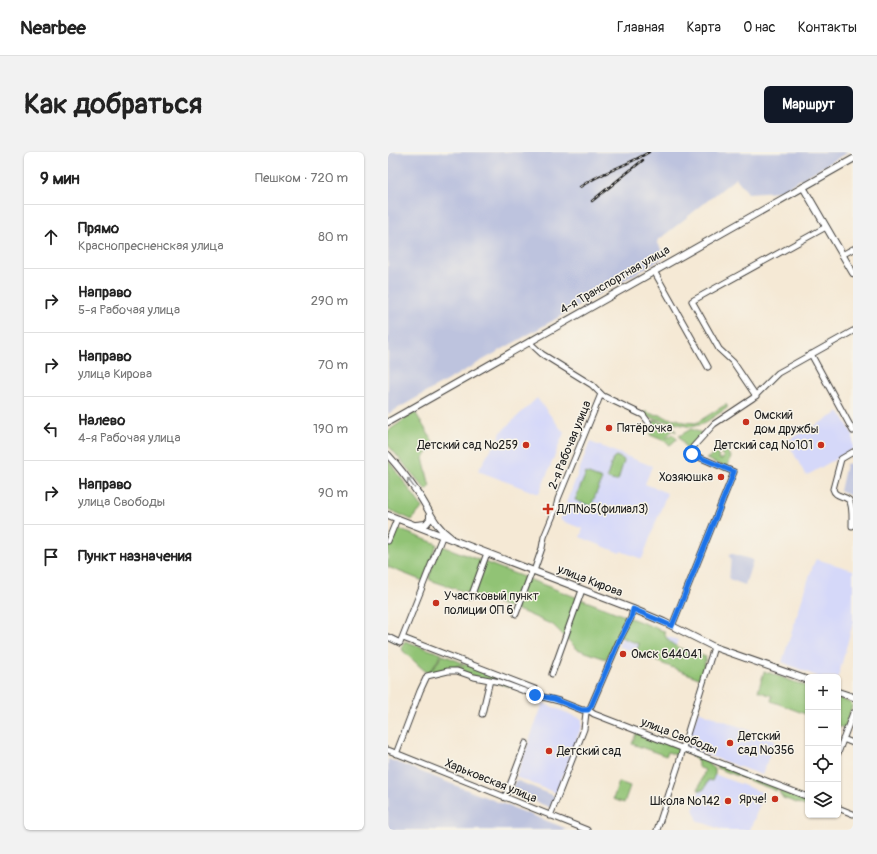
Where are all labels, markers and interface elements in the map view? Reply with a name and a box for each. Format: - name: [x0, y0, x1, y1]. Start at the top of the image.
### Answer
- text: Nearbee: [20, 16, 86, 40]
- text: Главная: [617, 19, 664, 36]
- text: Карта: [686, 19, 721, 36]
- text: О нас: [743, 19, 776, 36]
- text: Контакты: [798, 19, 857, 36]
- button: Маршрут: [764, 86, 853, 123]
- text: Как добраться: [24, 87, 202, 122]
- text: 9 мин: [40, 168, 80, 189]
- text: Пешком · 720 m: [255, 170, 348, 186]
- text: Прямо: [78, 219, 119, 238]
- icon: ahead: [40, 226, 62, 248]
- text: 80 m: [318, 229, 348, 245]
- text: Краснопресненская улица: [78, 238, 224, 254]
- street label: 4-я Транспортная улица: [557, 242, 673, 318]
- text: Направо: [78, 283, 132, 302]
- icon: right: [40, 290, 62, 312]
- text: 290 m: [311, 293, 348, 309]
- text: 5-я Рабочая улица: [78, 302, 180, 318]
- text: Направо: [78, 347, 132, 366]
- icon: right: [40, 354, 62, 376]
- text: 70 m: [318, 357, 348, 373]
- text: улица Кирова: [78, 366, 152, 382]
- street label: 2-я Рабочая улица: [545, 398, 595, 492]
- place label: Омский дом дружбы: [754, 408, 819, 437]
- text: Налево: [78, 411, 125, 430]
- marker: Омский дом дружбы: [741, 417, 751, 427]
- icon: left: [40, 418, 62, 440]
- text: 190 m: [313, 421, 348, 437]
- place label: Пятёрочка: [617, 421, 673, 436]
- marker: Пятёрочка: [604, 423, 614, 433]
- text: 4-я Рабочая улица: [78, 430, 180, 446]
- place label: Детский сад №259: [416, 438, 518, 453]
- place label: Детский сад №101: [713, 438, 813, 453]
- marker: Детский сад №259: [521, 440, 531, 450]
- marker: Детский сад №101: [816, 440, 826, 450]
- route start: [683, 445, 701, 463]
- place label: Хозяюшка: [659, 470, 713, 485]
- marker: Хозяюшка: [716, 472, 726, 482]
- text: Направо: [78, 475, 132, 494]
- one-way arrow: [407, 478, 415, 489]
- icon: right: [40, 482, 62, 504]
- text: 90 m: [318, 485, 348, 501]
- text: улица Свободы: [78, 494, 165, 510]
- place label: Д/П№5(филиал3): [556, 502, 649, 517]
- marker: Д/П№5(филиал3): [542, 503, 554, 515]
- icon: arrive: [40, 546, 62, 568]
- text: Пункт назначения: [78, 547, 192, 566]
- street label: улица Кирова: [554, 561, 625, 600]
- place label: Участковый пункт полиции ОП 6: [444, 589, 539, 618]
- marker: Участковый пункт полиции ОП 6: [431, 598, 441, 608]
- place label: Омск 644041: [631, 647, 702, 662]
- marker: Омск 644041: [618, 649, 628, 659]
- map controls: [805, 674, 841, 818]
- button: +: [805, 674, 841, 710]
- route end: [526, 686, 544, 704]
- button: −: [805, 710, 841, 746]
- street label: улица Свободы: [638, 714, 720, 758]
- place label: Детский сад №356: [737, 729, 794, 758]
- marker: Детский сад №356: [725, 738, 735, 748]
- place label: Детский сад: [556, 744, 622, 759]
- marker: Детский сад: [544, 746, 554, 756]
- button: locate: [805, 746, 841, 782]
- street label: Харьковская улица: [443, 756, 540, 806]
- button: layers: [805, 782, 841, 818]
- place label: Ярче!: [739, 792, 767, 807]
- place label: Школа №142: [650, 794, 720, 809]
- marker: Ярче!: [770, 794, 780, 804]
- marker: Школа №142: [723, 796, 733, 806]

